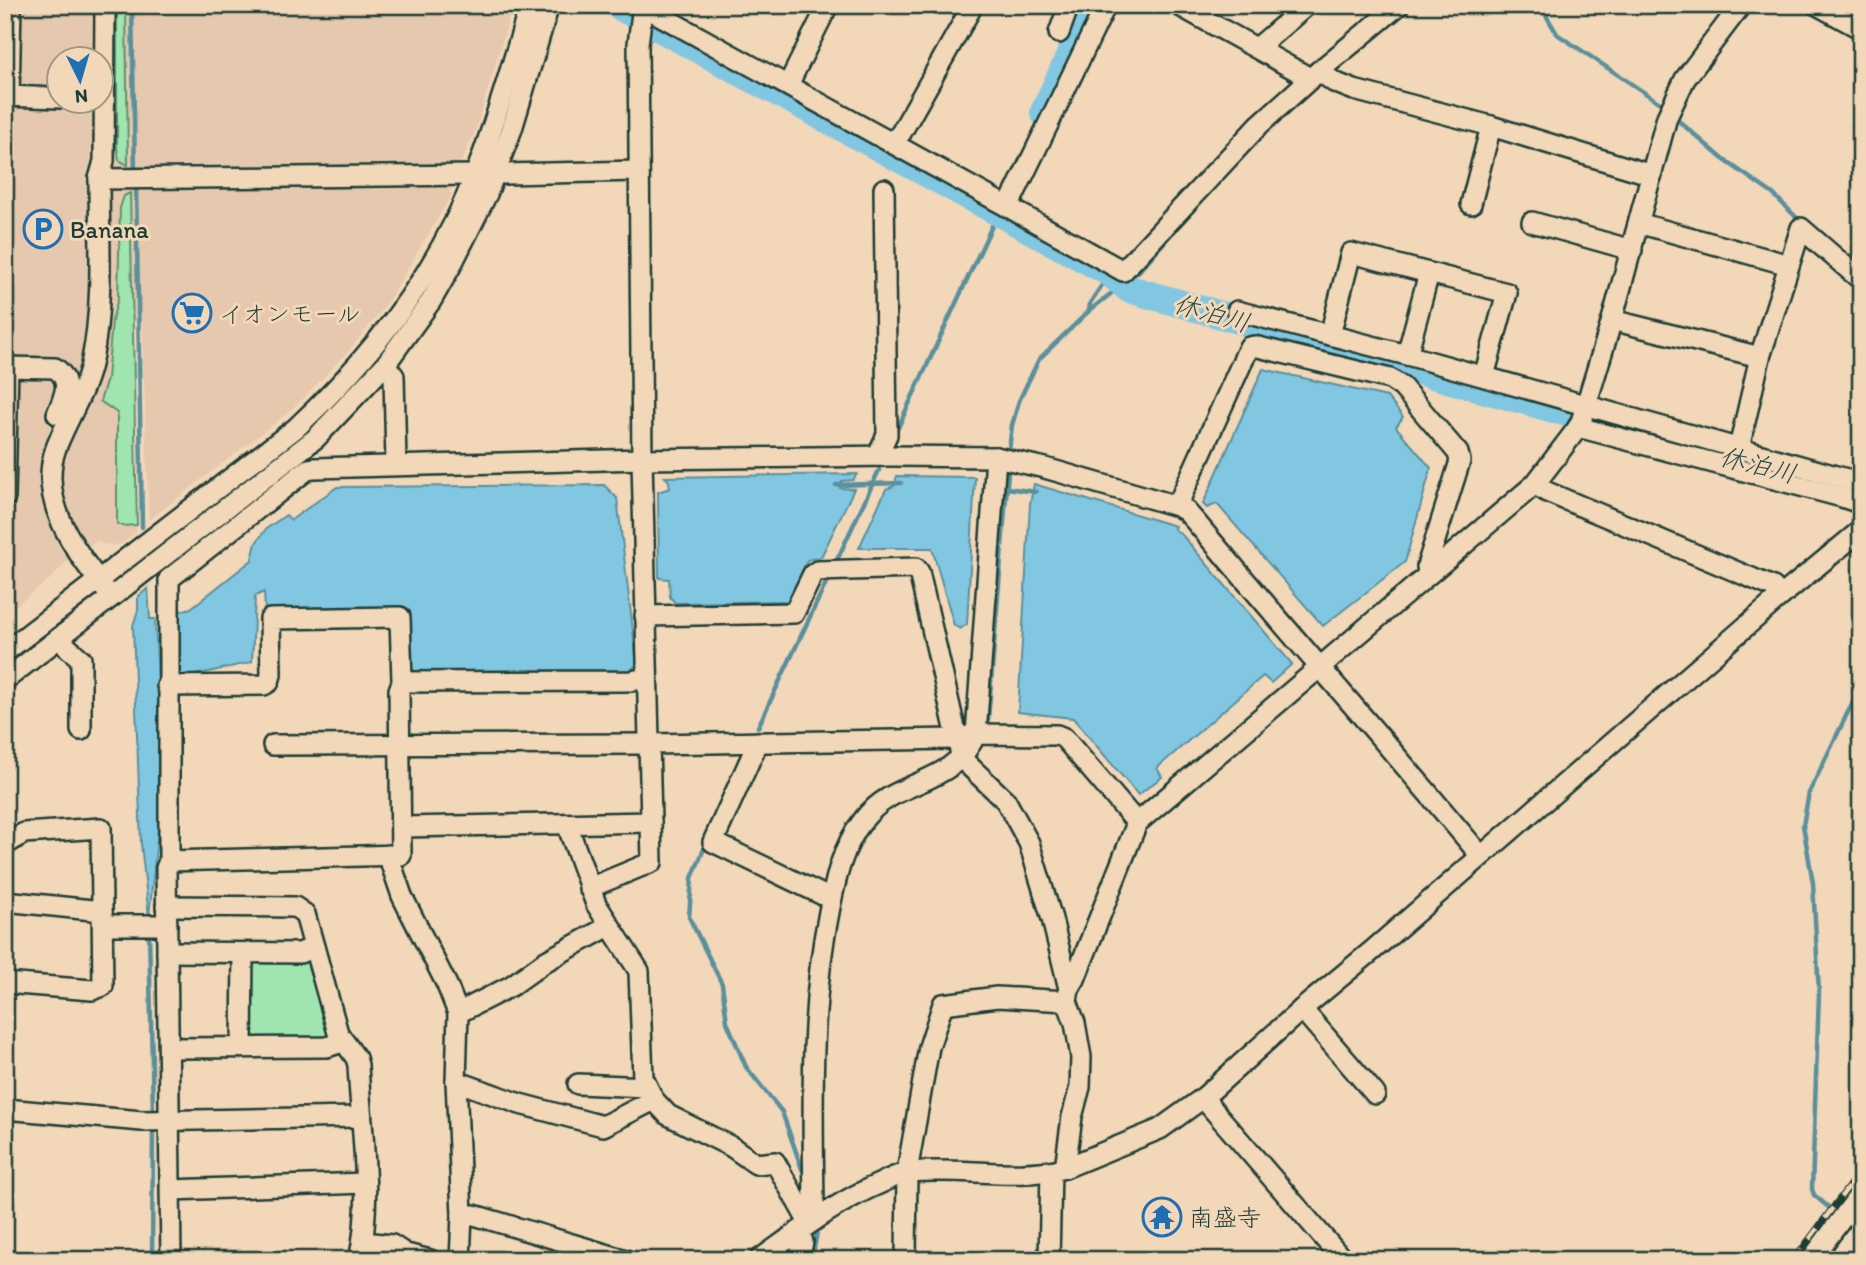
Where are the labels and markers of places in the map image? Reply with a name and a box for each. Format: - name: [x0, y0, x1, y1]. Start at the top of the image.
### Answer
- parking icon: Banana: [22, 208, 64, 250]
- place label: Banana: [70, 215, 149, 244]
- supermarket icon: イオンモール: [171, 292, 213, 334]
- place label: イオンモール: [219, 299, 361, 328]
- temple icon: 南盛寺: [1141, 1196, 1183, 1238]
- place label: 南盛寺: [1189, 1203, 1261, 1232]

